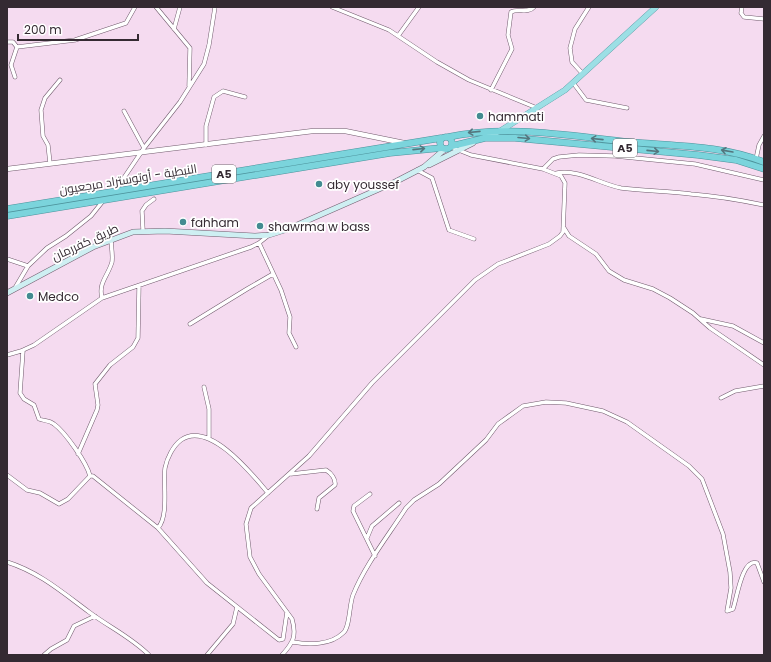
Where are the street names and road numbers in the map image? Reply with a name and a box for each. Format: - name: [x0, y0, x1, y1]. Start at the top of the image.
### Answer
- road number: A5: [613, 139, 637, 157]
- street label: النبطية - أوتوستراد مرجعيون: [58, 160, 198, 198]
- road number: A5: [212, 165, 236, 183]
- street label: طريق كفررمان: [49, 219, 121, 265]

